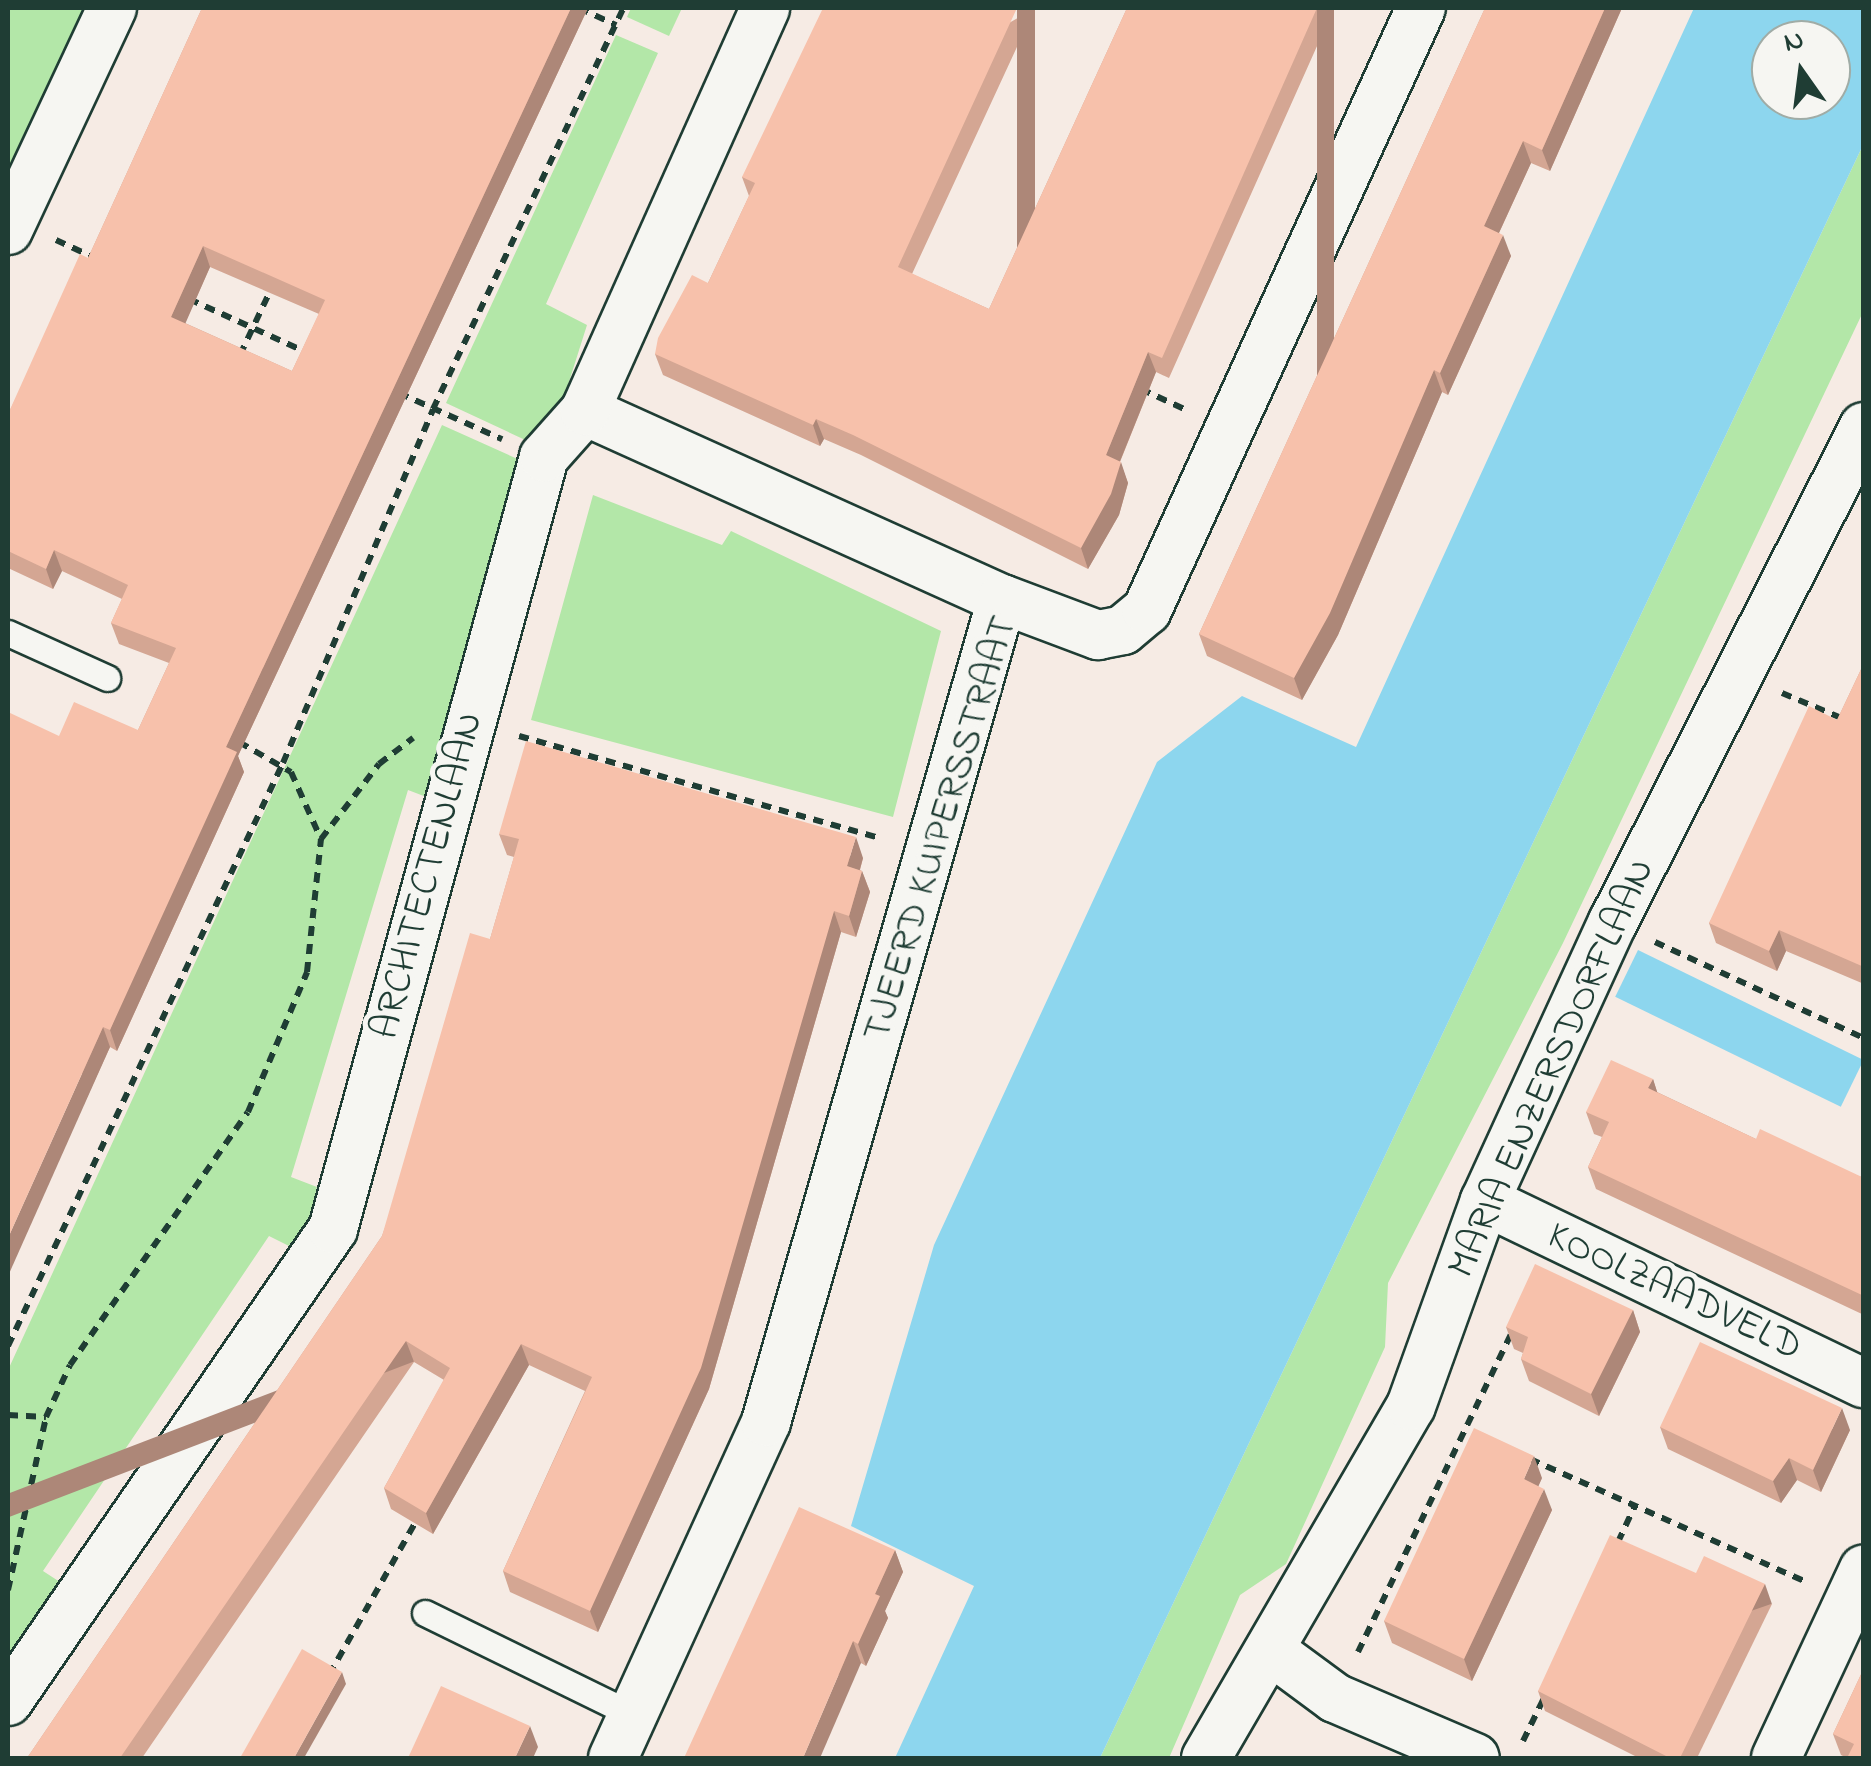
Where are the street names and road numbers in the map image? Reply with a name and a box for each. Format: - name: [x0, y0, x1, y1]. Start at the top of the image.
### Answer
- street label: TJEERD KUIPERSSTRAAT: [854, 611, 1030, 1047]
- street label: ARCHITECTENLAAN: [362, 707, 496, 1045]
- street label: MARIA ENZERSDORFLAAN: [1439, 852, 1667, 1286]
- street label: KOOLZAADVELD: [1539, 1213, 1809, 1373]

